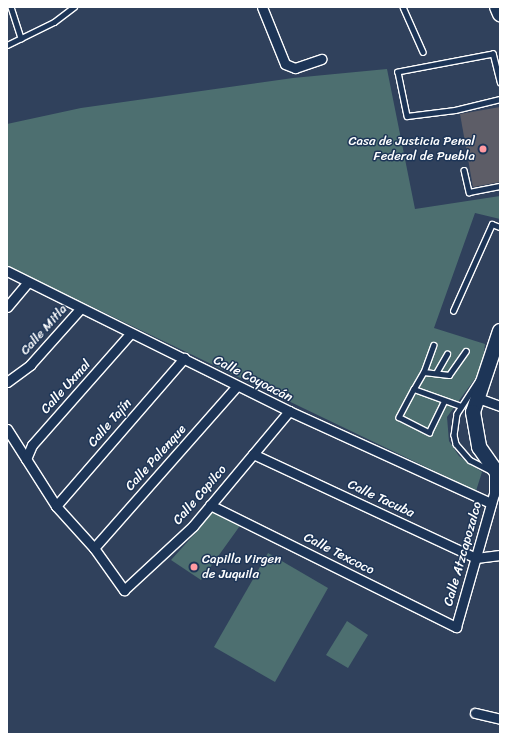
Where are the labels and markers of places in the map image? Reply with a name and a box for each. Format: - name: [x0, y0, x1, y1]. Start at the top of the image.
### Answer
- place label: Casa de Justicia Penal Federal de Puebla: [347, 134, 475, 165]
- marker: Casa de Justicia Penal Federal de Puebla: [478, 144, 488, 154]
- place label: Capilla Virgen de Juquila: [202, 552, 281, 583]
- marker: Capilla Virgen de Juquila: [189, 562, 199, 572]

